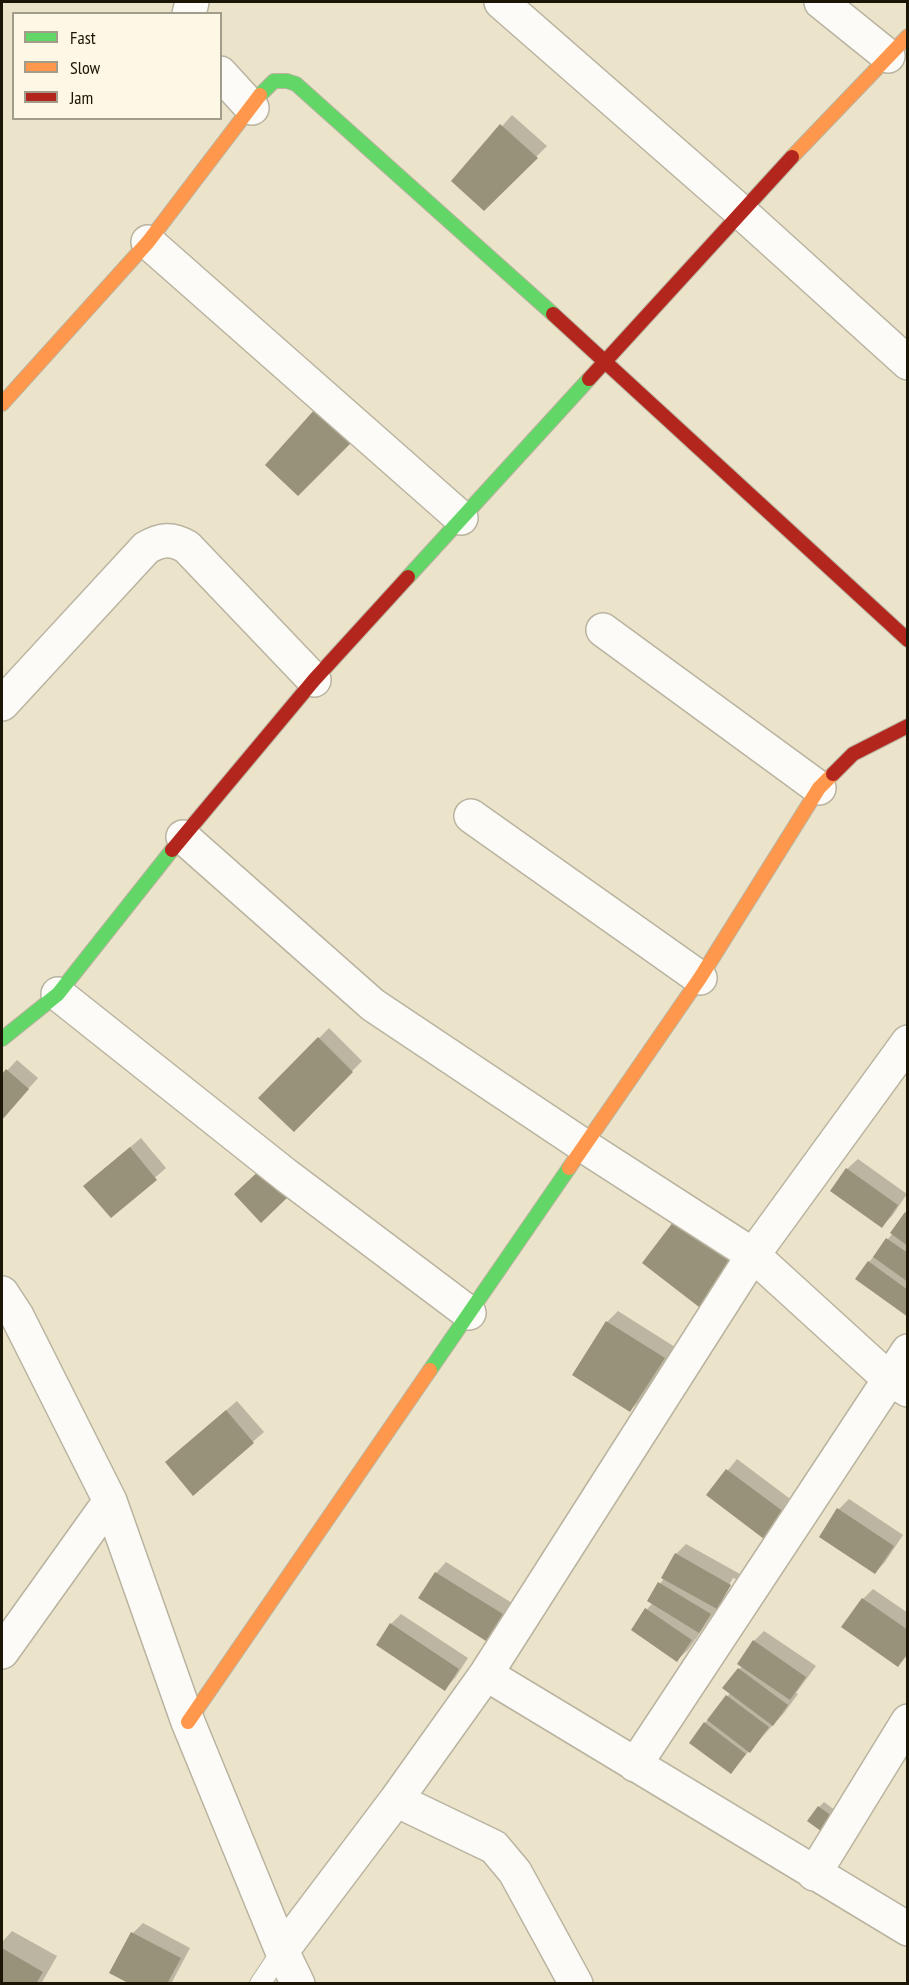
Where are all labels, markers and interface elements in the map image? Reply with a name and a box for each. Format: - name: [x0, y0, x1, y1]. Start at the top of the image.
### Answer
- legend: [12, 12, 222, 120]
- text: Fast: [70, 26, 96, 49]
- text: Slow: [70, 56, 100, 79]
- text: Jam: [70, 86, 93, 109]

